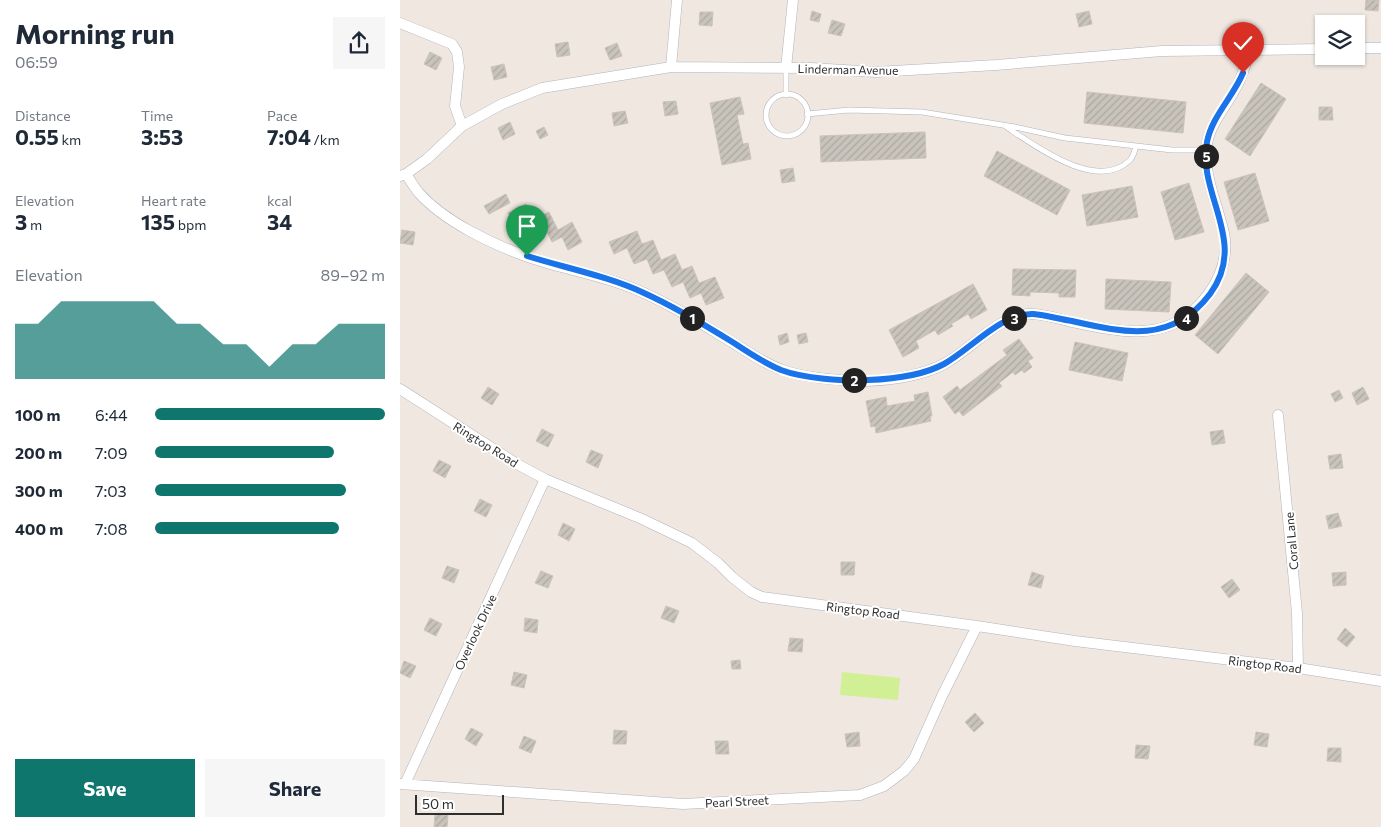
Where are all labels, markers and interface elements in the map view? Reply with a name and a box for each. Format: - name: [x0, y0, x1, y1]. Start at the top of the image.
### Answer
- map controls: [1315, 15, 1365, 65]
- button: layers: [1315, 15, 1365, 65]
- text: Morning run: [15, 16, 175, 50]
- button: share: [333, 17, 385, 69]
- pin: [1222, 22, 1264, 73]
- icon: check: [1229, 29, 1257, 57]
- text: 06:59: [15, 52, 58, 71]
- street label: Linderman Avenue: [797, 61, 899, 77]
- text: Distance: [15, 107, 71, 124]
- text: Time: [141, 107, 173, 124]
- text: Pace: [267, 107, 297, 124]
- text: 0.55: [15, 124, 59, 149]
- text: 3:53: [141, 124, 183, 149]
- text: 7:04: [267, 124, 311, 149]
- text: km: [59, 131, 81, 148]
- text: /km: [311, 131, 340, 148]
- pin: 5: [1194, 144, 1218, 168]
- text: 5: [1202, 148, 1211, 165]
- text: Elevation: [15, 192, 74, 209]
- text: Heart rate: [141, 192, 206, 209]
- text: kcal: [267, 192, 292, 209]
- pin: [506, 205, 548, 256]
- text: 3: [15, 209, 27, 234]
- text: 135: [141, 209, 175, 234]
- text: 34: [267, 209, 292, 234]
- icon: arrive: [513, 212, 541, 240]
- text: m: [27, 216, 42, 233]
- text: bpm: [175, 216, 206, 233]
- text: Elevation: [15, 265, 83, 284]
- text: 89–92 m: [321, 265, 385, 284]
- pin: 1: [680, 306, 704, 330]
- pin: 3: [1002, 306, 1026, 330]
- pin: 4: [1174, 306, 1198, 330]
- text: 1: [689, 310, 696, 327]
- text: 3: [1010, 310, 1019, 327]
- text: 4: [1182, 310, 1191, 327]
- pin: 2: [842, 368, 866, 392]
- text: 2: [851, 372, 858, 389]
- text: 100 m: [15, 405, 61, 424]
- text: 6:44: [95, 405, 128, 424]
- street label: Ringtop Road: [451, 418, 521, 470]
- text: 200 m: [15, 443, 62, 462]
- text: 7:09: [95, 443, 127, 462]
- text: 300 m: [15, 481, 63, 500]
- text: 7:03: [95, 481, 127, 500]
- street label: Coral Lane: [1281, 511, 1301, 571]
- text: 400 m: [15, 519, 63, 538]
- text: 7:08: [95, 519, 127, 538]
- street label: Overlook Drive: [451, 592, 499, 672]
- street label: Ringtop Road: [825, 599, 901, 621]
- street label: Ringtop Road: [1227, 653, 1303, 675]
- button: Save: [15, 759, 195, 817]
- button: Share: [205, 759, 385, 817]
- scale bar: [415, 792, 504, 815]
- street label: Pearl Street: [705, 792, 769, 810]
- text: 50 m: [422, 795, 454, 812]

